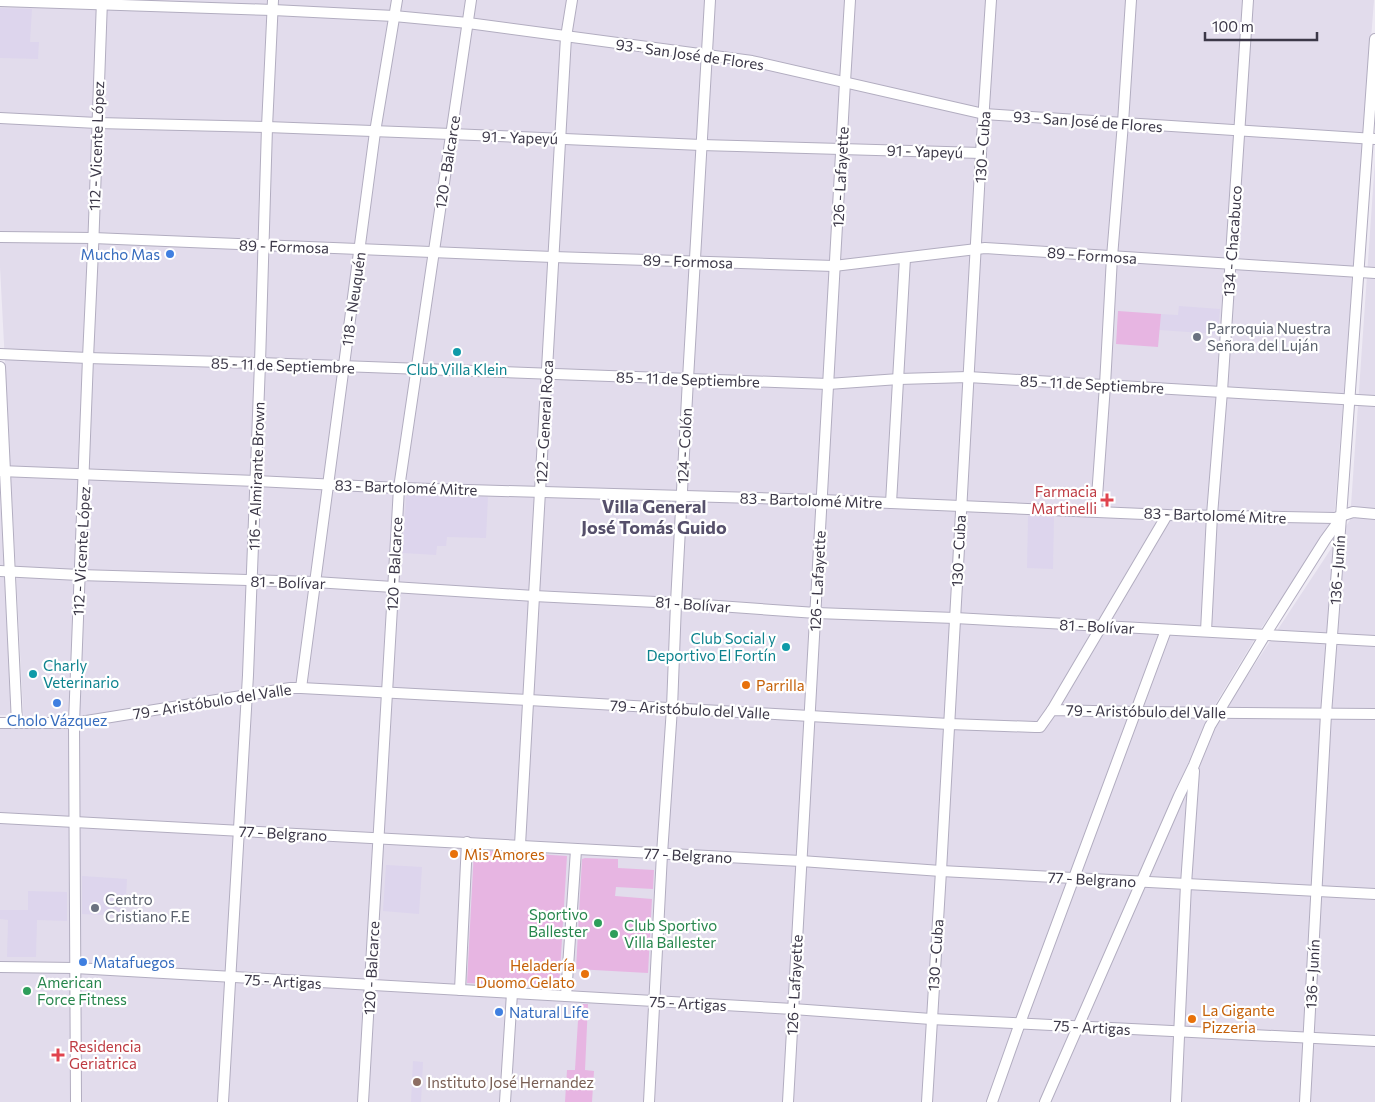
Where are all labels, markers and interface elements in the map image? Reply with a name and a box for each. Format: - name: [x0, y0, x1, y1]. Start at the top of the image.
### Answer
- scale bar: [1205, 10, 1318, 42]
- text: 100 m: [1212, 17, 1254, 35]
- street label: 93 - San José de Flores: [615, 35, 766, 73]
- street label: 112 - Vicente López: [85, 81, 107, 211]
- street label: 93 - San José de Flores: [1013, 107, 1164, 135]
- street label: 130 - Cuba: [971, 110, 993, 184]
- street label: 120 - Balcarce: [431, 114, 463, 210]
- street label: 126 - Lafayette: [828, 126, 852, 228]
- street label: 91 - Yapeyú: [481, 127, 559, 147]
- street label: 91 - Yapeyú: [886, 141, 964, 161]
- street label: 134 - Chacabuco: [1219, 185, 1245, 297]
- street label: 89 - Formosa: [239, 235, 329, 257]
- street label: 89 - Formosa: [1046, 243, 1138, 267]
- place label: Mucho Mas: [81, 245, 160, 263]
- marker: Mucho Mas: [164, 248, 176, 260]
- street label: 89 - Formosa: [643, 250, 733, 272]
- street label: 118 - Neuquén: [337, 251, 369, 347]
- place label: Parroquia Nuestra Señora del Luján: [1207, 319, 1331, 354]
- marker: Parroquia Nuestra Señora del Luján: [1191, 331, 1203, 343]
- marker: Club Villa Klein: [451, 346, 463, 358]
- street label: 85 - 11 de Septiembre: [211, 353, 355, 377]
- street label: 122 - General Roca: [532, 359, 556, 485]
- place label: Club Villa Klein: [407, 360, 507, 378]
- street label: 85 - 11 de Septiembre: [616, 367, 760, 391]
- street label: 85 - 11 de Septiembre: [1020, 371, 1164, 397]
- street label: 116 - Almirante Brown: [244, 401, 268, 551]
- street label: 124 - Colón: [673, 407, 695, 485]
- street label: 83 - Bartolomé Mitre: [334, 476, 478, 498]
- place label: Farmacia Martinelli: [1031, 482, 1097, 517]
- street label: 112 - Vicente López: [69, 486, 93, 616]
- street label: 83 - Bartolomé Mitre: [739, 489, 883, 511]
- marker: Farmacia Martinelli: [1101, 494, 1113, 506]
- district label: Villa General José Tomás Guido: [581, 495, 727, 538]
- street label: 83 - Bartolomé Mitre: [1143, 504, 1287, 526]
- street label: 130 - Cuba: [947, 514, 969, 588]
- street label: 120 - Balcarce: [383, 516, 405, 612]
- street label: 126 - Lafayette: [805, 530, 829, 632]
- street label: 136 - Junín: [1326, 534, 1348, 606]
- street label: 81 - Bolívar: [250, 572, 326, 592]
- street label: 81 - Bolívar: [655, 592, 731, 616]
- street label: 81 - Bolívar: [1059, 615, 1135, 637]
- place label: Club Social y Deportivo El Fortín: [647, 629, 776, 664]
- marker: Club Social y Deportivo El Fortín: [780, 641, 792, 653]
- place label: Charly Veterinario: [43, 656, 119, 691]
- marker: Charly Veterinario: [27, 668, 39, 680]
- place label: Parrilla: [756, 676, 805, 694]
- marker: Parrilla: [740, 679, 752, 691]
- street label: 79 - Aristóbulo del Valle: [132, 680, 293, 722]
- street label: 79 - Aristóbulo del Valle: [610, 696, 770, 722]
- marker: Cholo Vázquez: [51, 697, 63, 709]
- street label: 79 - Aristóbulo del Valle: [1066, 701, 1226, 721]
- place label: Cholo Vázquez: [7, 711, 107, 729]
- street label: 77 - Belgrano: [238, 822, 328, 844]
- street label: 77 - Belgrano: [643, 844, 733, 866]
- place label: Mis Amores: [464, 845, 545, 863]
- marker: Mis Amores: [448, 848, 460, 860]
- street label: 77 - Belgrano: [1047, 868, 1137, 890]
- place label: Centro Cristiano F.E: [105, 890, 190, 925]
- marker: Centro Cristiano F.E: [89, 902, 101, 914]
- place label: Sportivo Ballester: [528, 905, 588, 940]
- place label: Club Sportivo Villa Ballester: [624, 916, 717, 951]
- marker: Sportivo Ballester: [592, 917, 604, 929]
- street label: 130 - Cuba: [924, 918, 946, 992]
- street label: 120 - Balcarce: [360, 920, 382, 1016]
- marker: Club Sportivo Villa Ballester: [608, 928, 620, 940]
- street label: 126 - Lafayette: [782, 934, 806, 1036]
- street label: 136 - Junín: [1301, 939, 1323, 1009]
- place label: Matafuegos: [93, 953, 175, 971]
- marker: Matafuegos: [77, 956, 89, 968]
- place label: Heladería Duomo Gelato: [476, 956, 575, 991]
- marker: Heladería Duomo Gelato: [579, 968, 591, 980]
- street label: 75 - Artigas: [244, 970, 322, 992]
- place label: American Force Fitness: [37, 973, 127, 1008]
- marker: American Force Fitness: [21, 985, 33, 997]
- street label: 75 - Artigas: [649, 992, 727, 1014]
- place label: La Gigante Pizzeria: [1202, 1001, 1275, 1036]
- place label: Natural Life: [509, 1003, 589, 1021]
- marker: Natural Life: [493, 1006, 505, 1018]
- marker: La Gigante Pizzeria: [1186, 1013, 1198, 1025]
- street label: 75 - Artigas: [1053, 1016, 1131, 1038]
- place label: Residencia Geriatrica: [69, 1037, 141, 1072]
- marker: Residencia Geriatrica: [51, 1048, 65, 1062]
- place label: Instituto José Hernandez: [427, 1073, 594, 1091]
- marker: Instituto José Hernandez: [411, 1076, 423, 1088]

